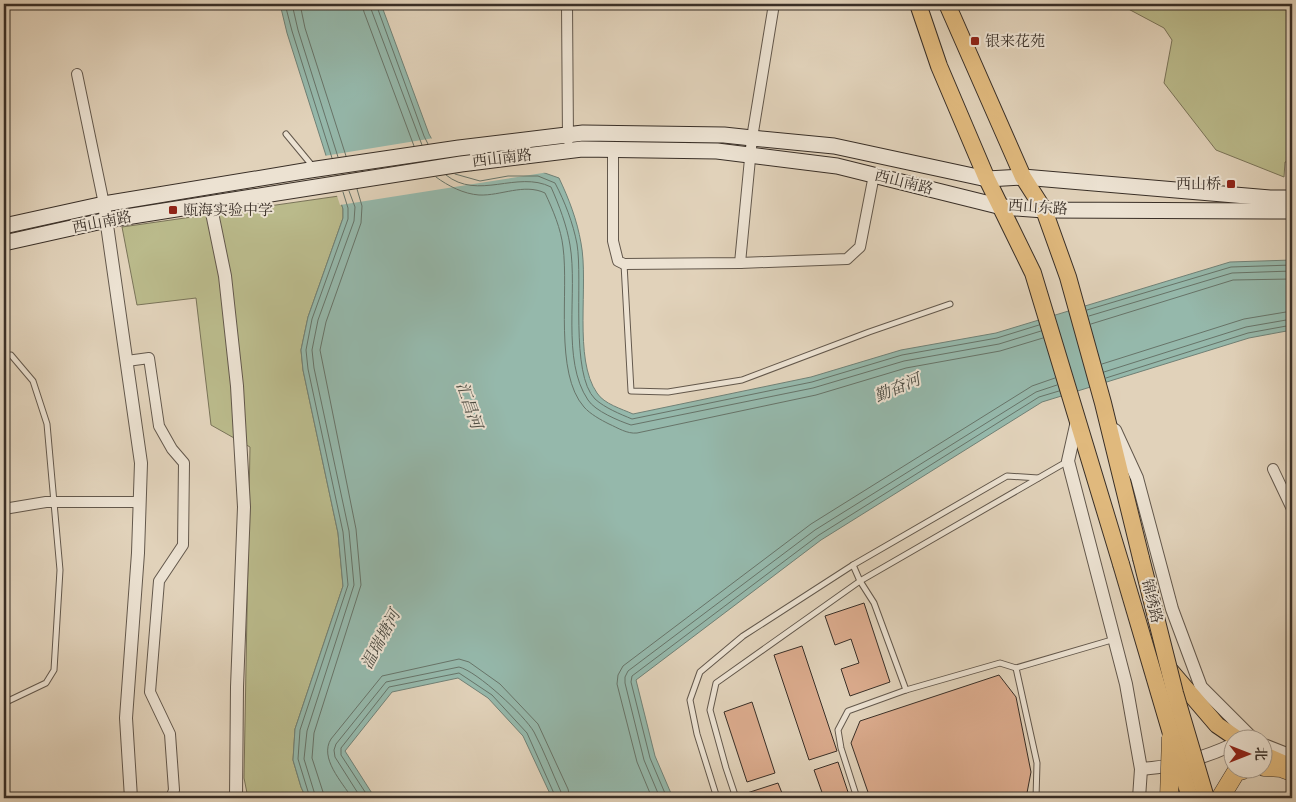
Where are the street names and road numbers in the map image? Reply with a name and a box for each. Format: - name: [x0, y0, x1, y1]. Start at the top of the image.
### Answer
- street label: 西山南路: [471, 145, 533, 174]
- street label: 西山南路: [872, 166, 935, 201]
- street label: 西山东路: [1007, 196, 1069, 221]
- street label: 西山南路: [71, 207, 134, 240]
- street label: 锦绣路: [1135, 577, 1166, 626]

